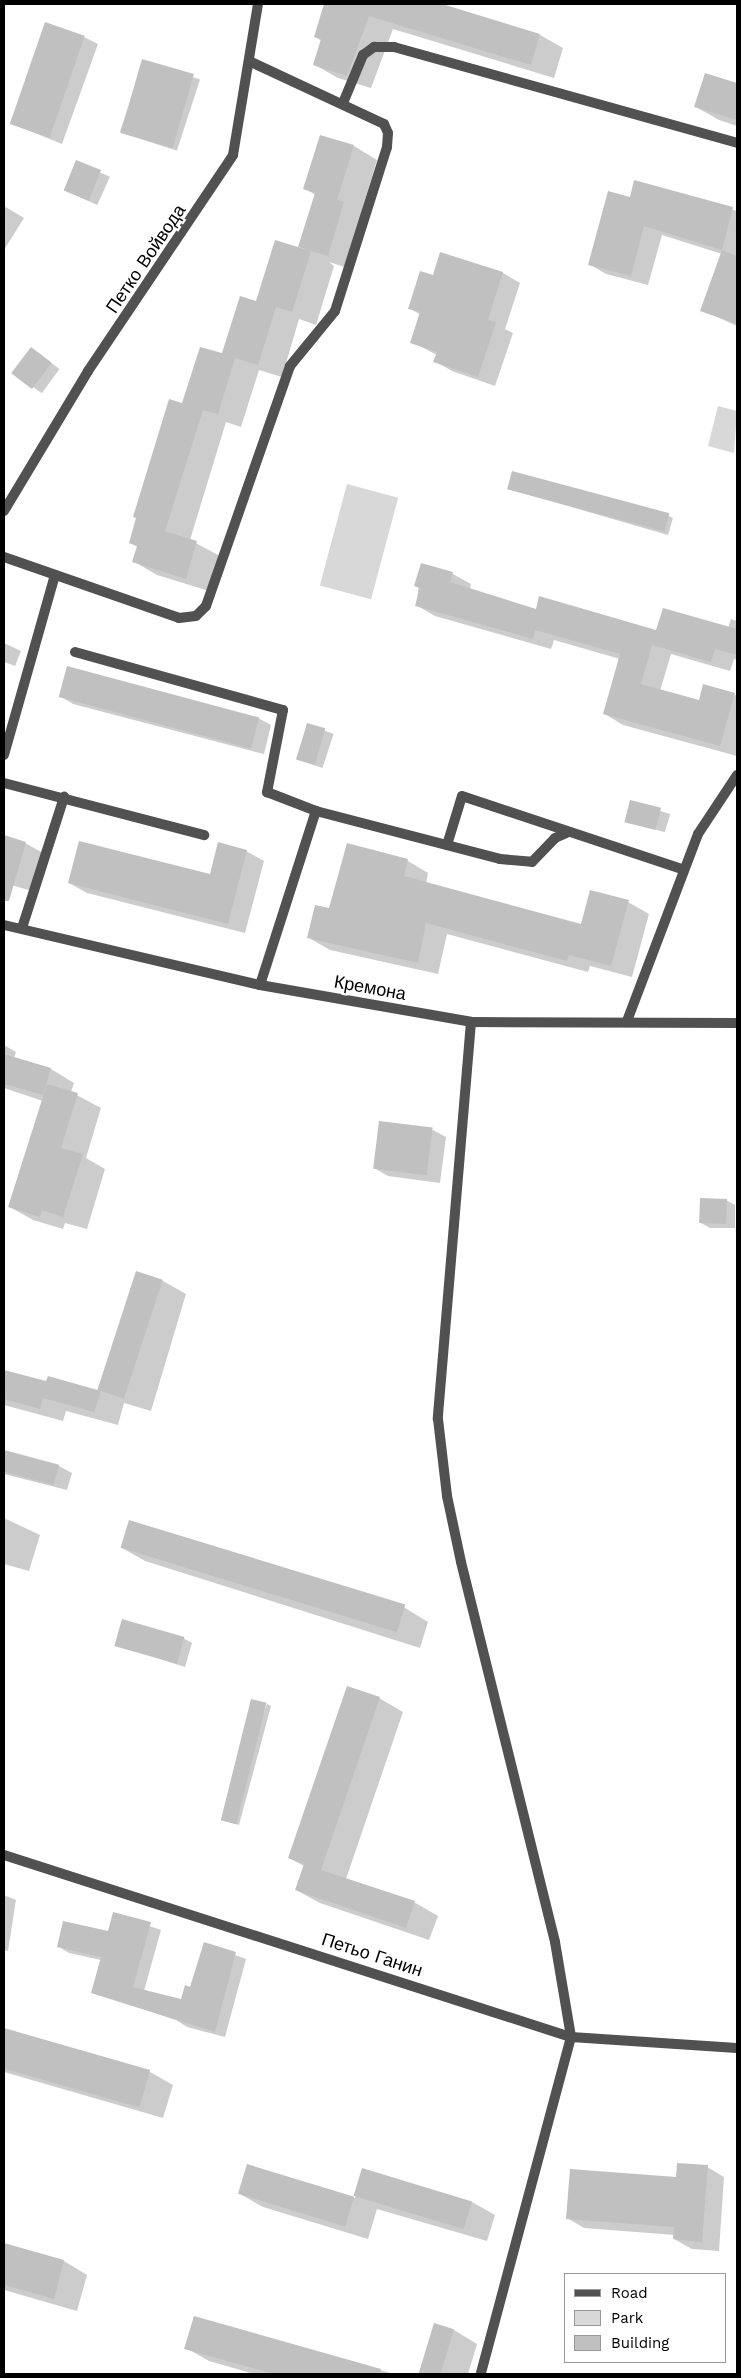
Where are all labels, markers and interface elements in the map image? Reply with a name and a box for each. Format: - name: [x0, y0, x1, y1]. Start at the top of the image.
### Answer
- street label: Петко Войвода: [102, 201, 190, 317]
- street label: Кремона: [332, 971, 408, 1005]
- street label: Петьо Ганин: [319, 1929, 425, 1981]
- legend: [564, 2273, 726, 2363]
- text: Road: [611, 2284, 648, 2302]
- text: Park: [611, 2309, 643, 2327]
- text: Building: [611, 2334, 669, 2352]

